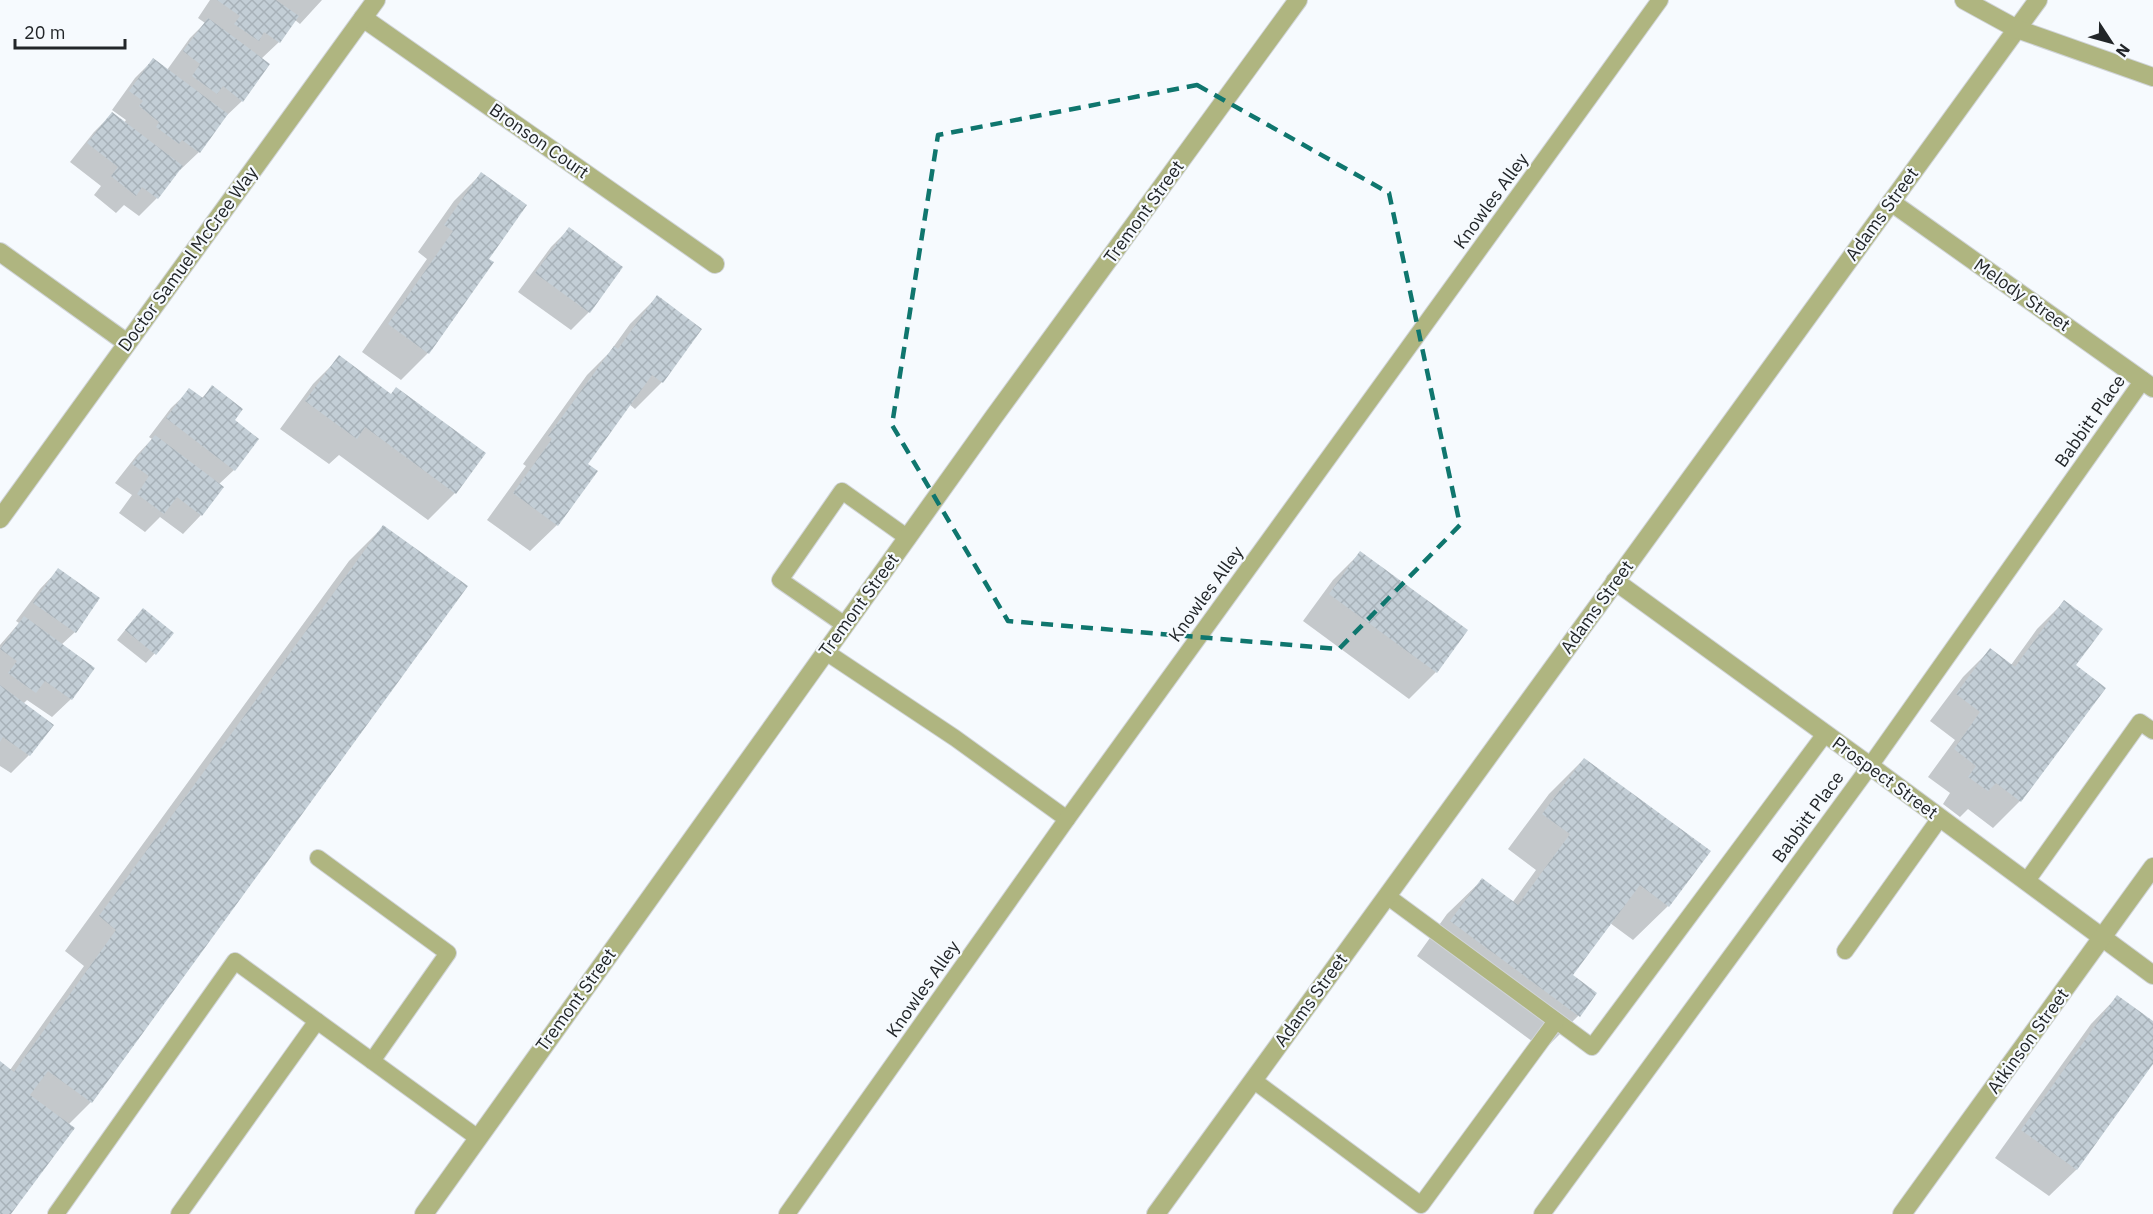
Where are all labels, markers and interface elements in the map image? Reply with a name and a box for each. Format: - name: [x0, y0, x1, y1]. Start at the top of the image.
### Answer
- scale bar: [15, 12, 124, 50]
- north arrow: [2081, 12, 2141, 72]
- text: 20 m: [24, 21, 66, 44]
- text: N: [2112, 40, 2135, 61]
- street label: Bronson Court: [485, 98, 594, 183]
- street label: Knowles Alley: [1448, 148, 1533, 253]
- street label: Tremont Street: [1098, 156, 1189, 268]
- street label: Doctor Samuel McCree Way: [113, 162, 262, 356]
- street label: Adams Street: [1840, 163, 1923, 265]
- street label: Melody Street: [1970, 253, 2075, 336]
- street label: Babbitt Place: [2049, 370, 2130, 471]
- street label: Knowles Alley: [1163, 541, 1248, 646]
- street label: Tremont Street: [813, 549, 904, 661]
- street label: Adams Street: [1555, 556, 1638, 658]
- street label: Prospect Street: [1828, 731, 1943, 824]
- street label: Babbitt Place: [1767, 766, 1849, 867]
- street label: Knowles Alley: [881, 936, 964, 1042]
- street label: Tremont Street: [530, 944, 621, 1056]
- street label: Adams Street: [1269, 949, 1352, 1051]
- street label: Atkinson Street: [1982, 984, 2074, 1098]

